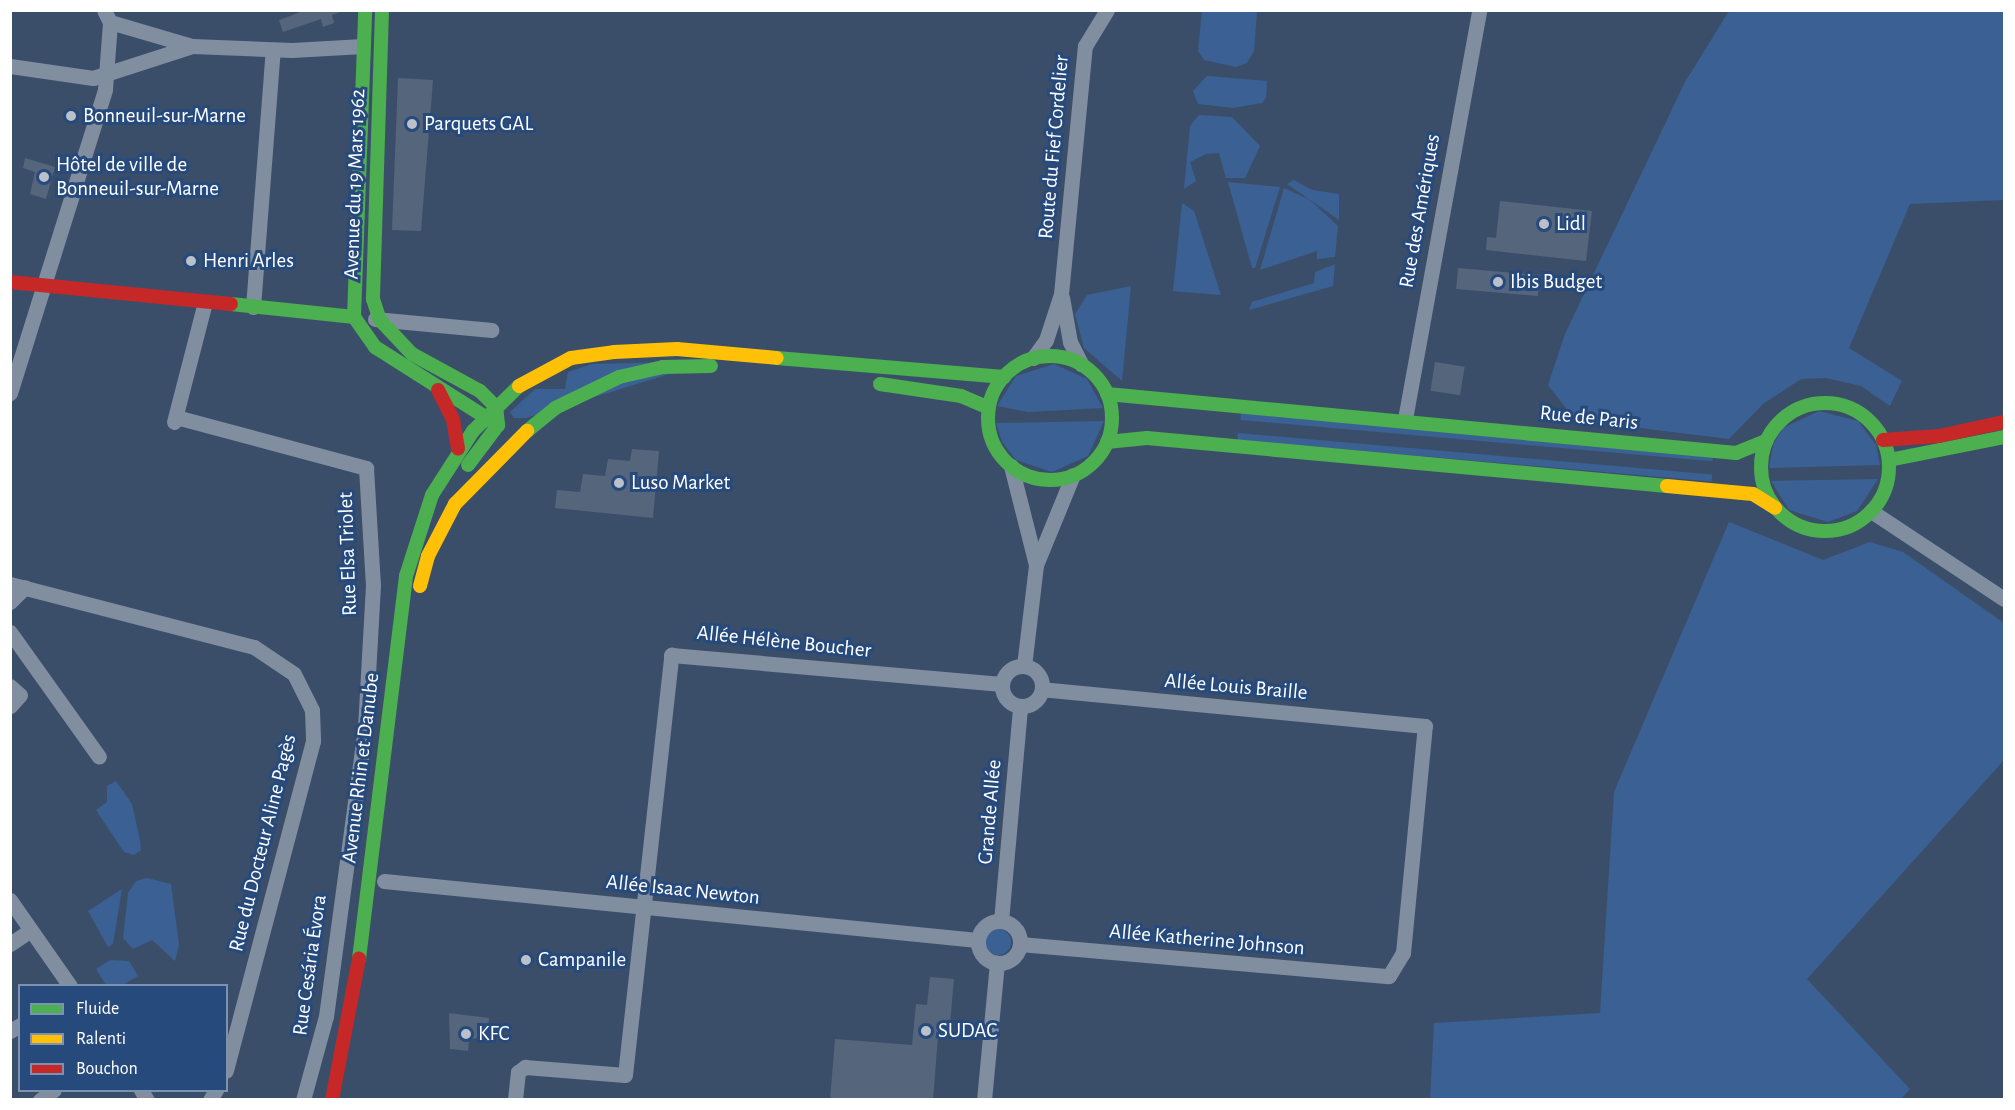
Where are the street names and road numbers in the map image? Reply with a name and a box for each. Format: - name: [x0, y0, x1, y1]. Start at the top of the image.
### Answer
- street label: Route du Fief Cordelier: [1033, 54, 1075, 240]
- street label: Avenue du 19 Mars 1962: [339, 88, 371, 280]
- street label: Rue des Amériques: [1394, 132, 1446, 290]
- street label: Rue de Paris: [1539, 400, 1639, 436]
- street label: Rue Elsa Triolet: [333, 492, 363, 616]
- street label: Allée Hélène Boucher: [695, 620, 873, 664]
- street label: Allée Louis Braille: [1163, 668, 1309, 706]
- street label: Avenue Rhin et Danube: [337, 672, 385, 864]
- street label: Rue du Docteur Aline Pagès: [224, 732, 302, 954]
- street label: Grande Allée: [973, 759, 1007, 865]
- street label: Allée Isaac Newton: [605, 869, 761, 911]
- street label: Rue Cesária Évora: [288, 893, 332, 1037]
- street label: Allée Katherine Johnson: [1108, 919, 1306, 961]

